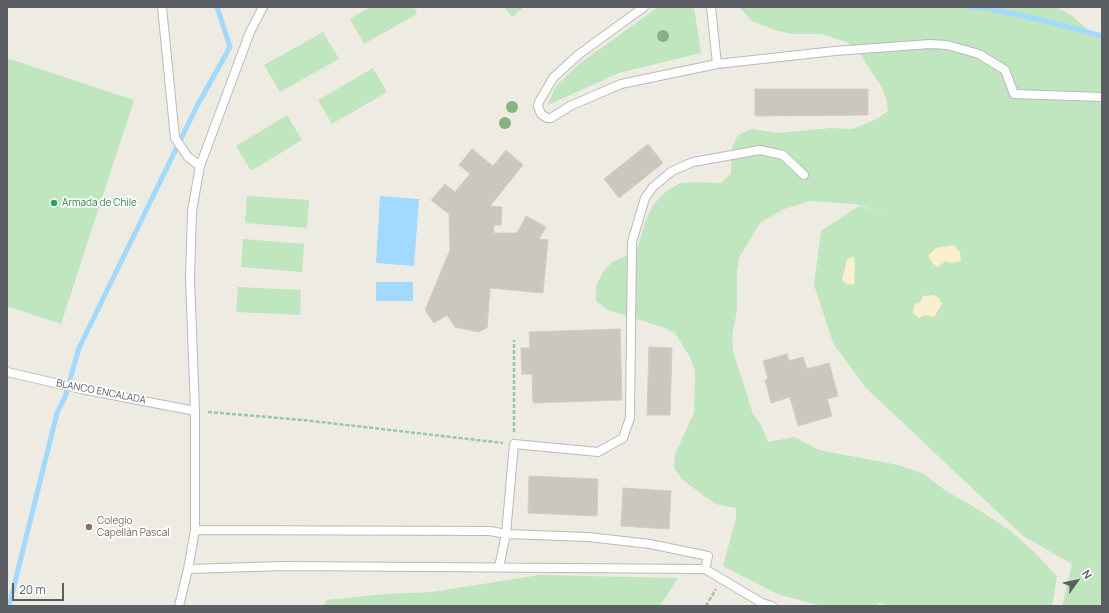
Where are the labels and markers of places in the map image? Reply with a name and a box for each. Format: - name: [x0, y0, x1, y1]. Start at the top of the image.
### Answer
- place label: Armada de Chile: [62, 197, 137, 209]
- marker: Armada de Chile: [49, 198, 59, 208]
- place label: Colegio Capellán Pascal: [97, 515, 170, 538]
- marker: Colegio Capellán Pascal: [84, 522, 94, 532]

